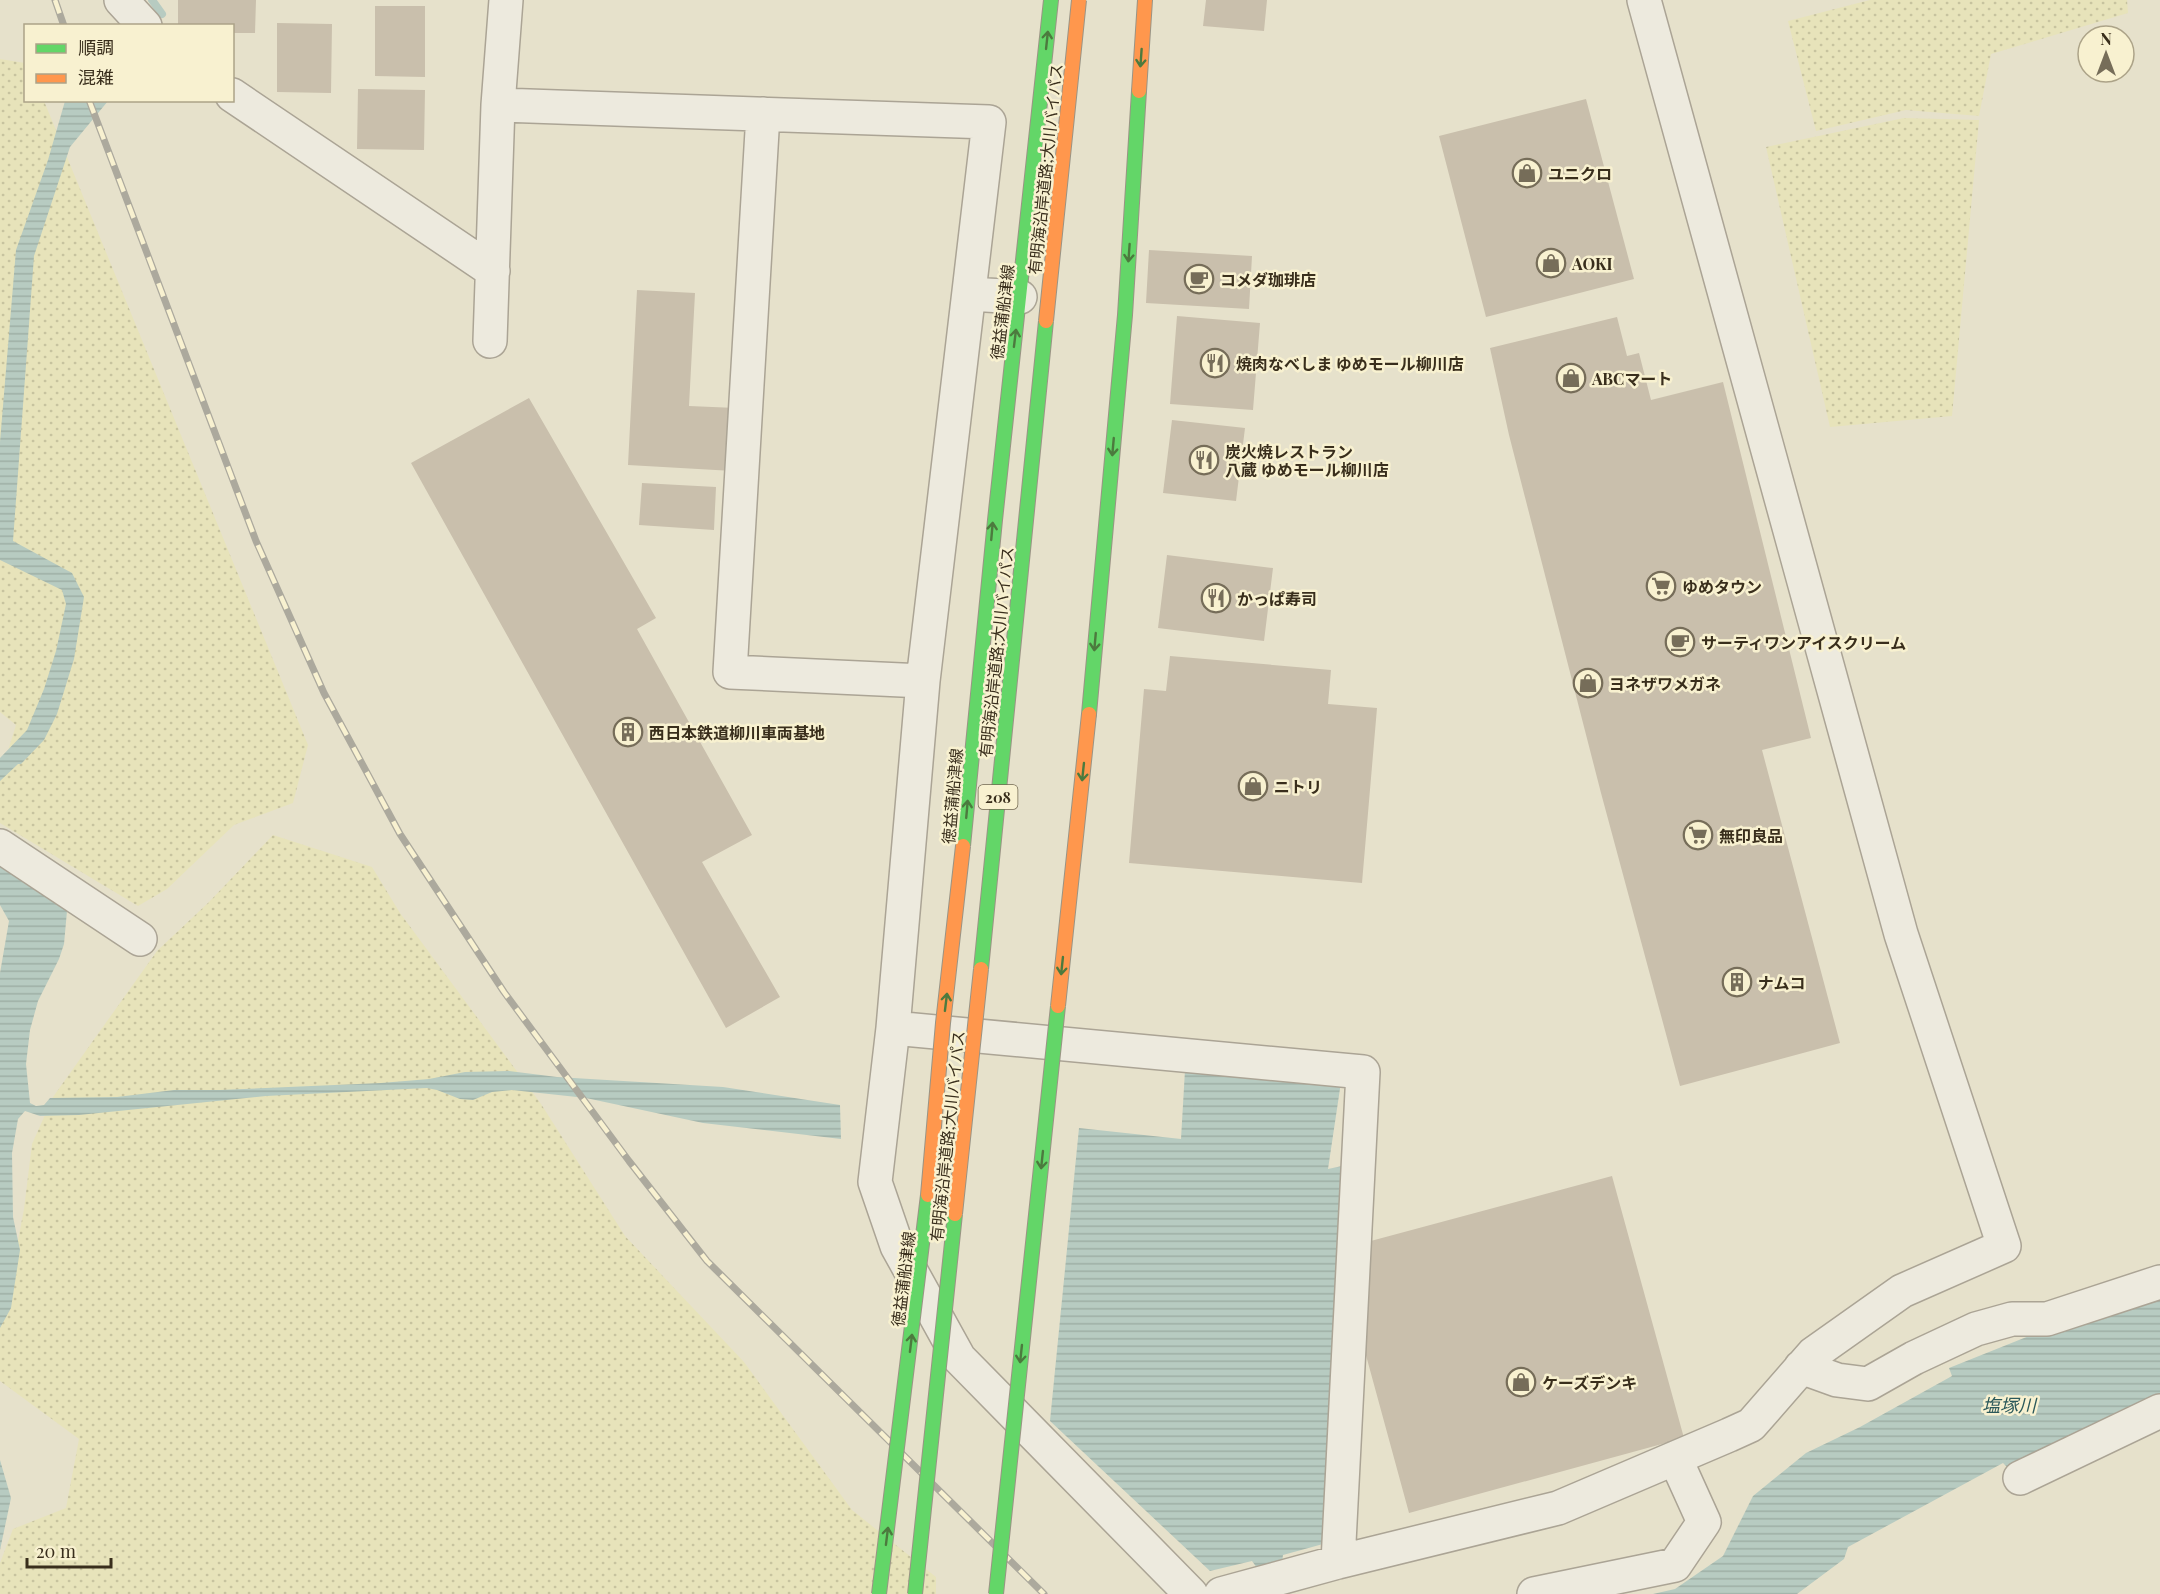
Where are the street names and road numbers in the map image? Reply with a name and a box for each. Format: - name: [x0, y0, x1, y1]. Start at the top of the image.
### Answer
- street label: 有明海沿岸道路;大川バイパス: [1023, 62, 1067, 276]
- street label: 徳益蒲船津線: [986, 263, 1018, 361]
- street label: 有明海沿岸道路;大川バイパス: [974, 545, 1018, 759]
- street label: 徳益蒲船津線: [937, 747, 967, 845]
- road number: 208: [978, 785, 1018, 809]
- street label: 有明海沿岸道路;大川バイパス: [925, 1029, 969, 1243]
- street label: 徳益蒲船津線: [887, 1230, 919, 1328]

